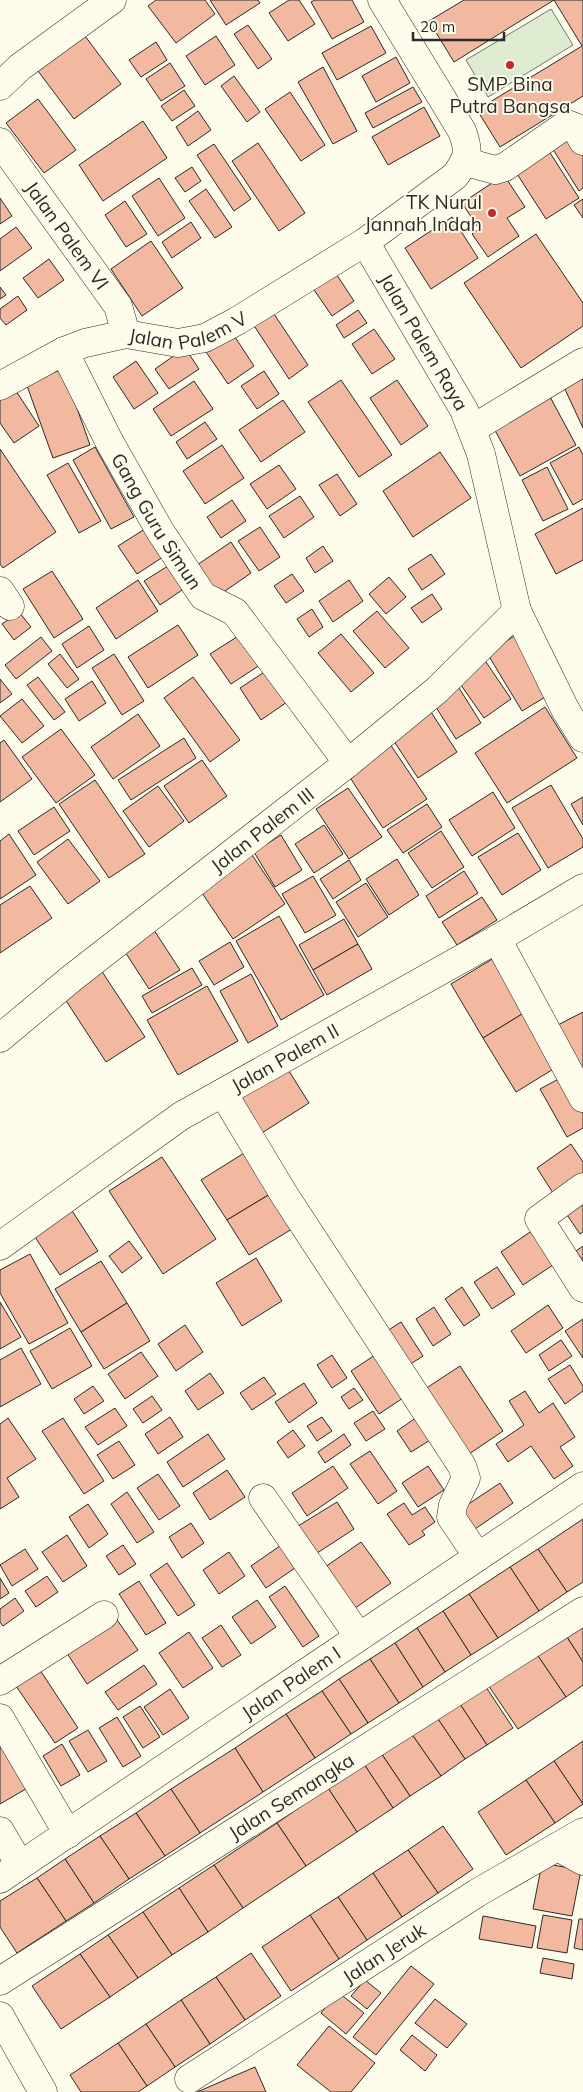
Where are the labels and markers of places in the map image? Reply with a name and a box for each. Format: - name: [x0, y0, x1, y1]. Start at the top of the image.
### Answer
- marker: SMP Bina Putra Bangsa: [504, 59, 516, 71]
- place label: SMP Bina Putra Bangsa: [450, 72, 570, 118]
- place label: TK Nurul Jannah Indah: [365, 190, 482, 236]
- marker: TK Nurul Jannah Indah: [486, 207, 498, 219]

